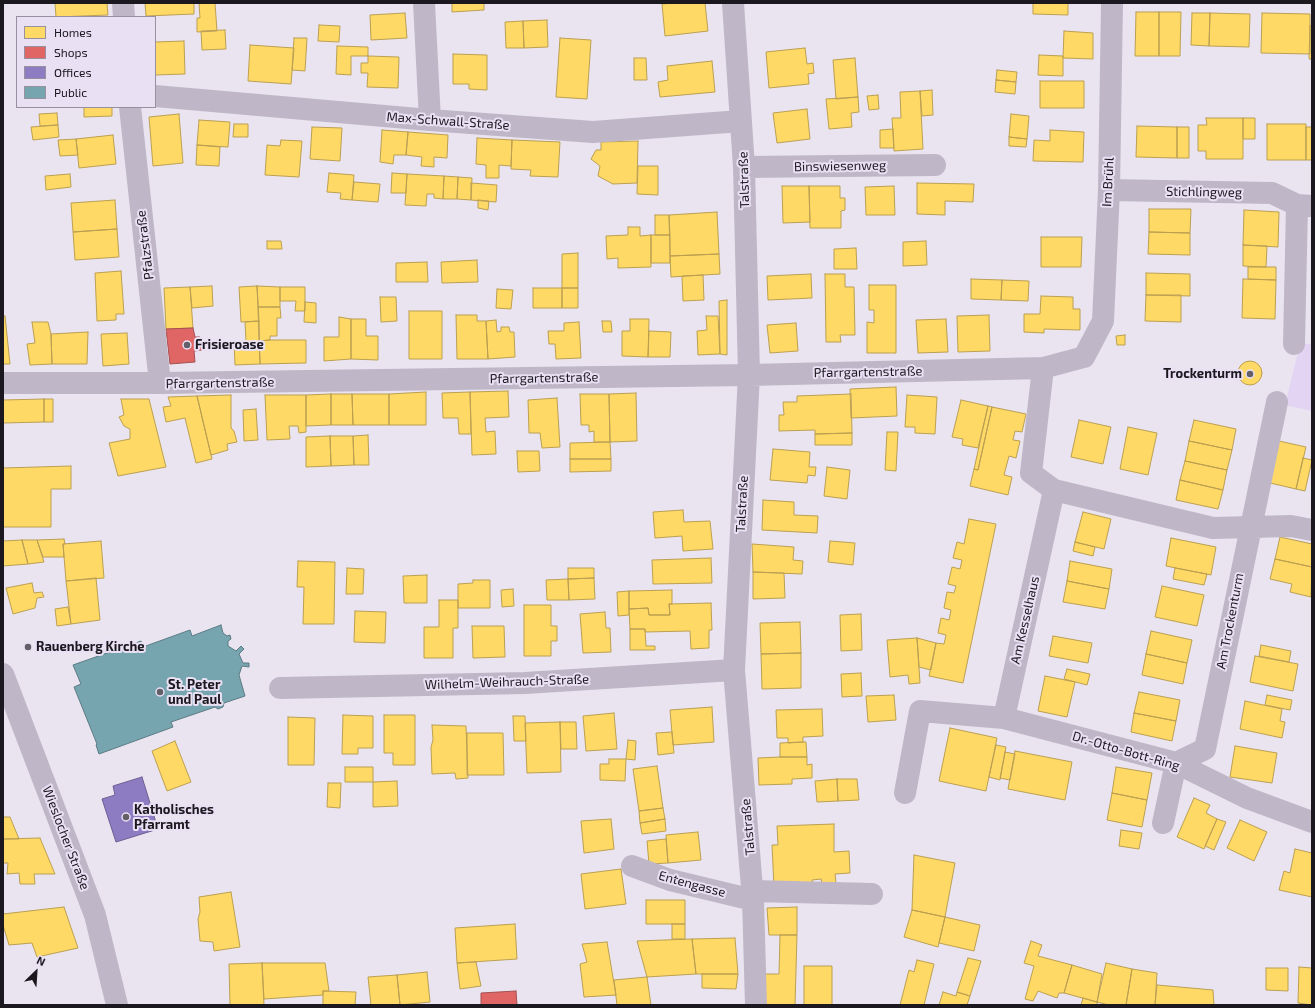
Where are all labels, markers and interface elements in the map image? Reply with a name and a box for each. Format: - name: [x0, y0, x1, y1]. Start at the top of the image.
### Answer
- legend: [16, 16, 156, 108]
- text: Homes: [54, 25, 92, 39]
- text: Shops: [54, 45, 88, 59]
- text: Offices: [54, 65, 91, 79]
- text: Public: [54, 85, 87, 99]
- street label: Max-Schwall-Straße: [386, 109, 510, 133]
- street label: Talstraße: [735, 151, 753, 209]
- street label: Binswiesenweg: [794, 157, 886, 175]
- street label: Im Brühl: [1099, 157, 1117, 207]
- street label: Stichlingweg: [1166, 184, 1242, 200]
- street label: Pfalzstraße: [133, 209, 157, 281]
- place label: Frisieroase: [195, 337, 264, 353]
- marker: Frisieroase: [182, 340, 192, 350]
- street label: Pfarrgartenstraße: [813, 363, 923, 381]
- place label: Trockenturm: [1163, 366, 1242, 382]
- street label: Pfarrgartenstraße: [489, 369, 599, 387]
- marker: Trockenturm: [1245, 369, 1255, 379]
- street label: Pfarrgartenstraße: [165, 374, 275, 392]
- street label: Talstraße: [733, 475, 751, 533]
- street label: Am Trockenturm: [1213, 572, 1247, 670]
- street label: Am Kesselhaus: [1007, 575, 1043, 665]
- place label: Rauenberg Kirche: [36, 639, 145, 655]
- marker: Rauenberg Kirche: [23, 642, 33, 652]
- street label: Wilhelm-Weihrauch-Straße: [425, 671, 589, 693]
- place label: St. Peter und Paul: [168, 677, 221, 708]
- marker: St. Peter und Paul: [155, 687, 165, 697]
- street label: Dr.-Otto-Bott-Ring: [1071, 728, 1181, 774]
- street label: Wieslocher Straße: [39, 784, 93, 892]
- street label: Talstraße: [738, 798, 758, 856]
- place label: Katholisches Pfarramt: [134, 802, 214, 833]
- marker: Katholisches Pfarramt: [121, 812, 131, 822]
- street label: Entengasse: [657, 868, 727, 900]
- north arrow: [16, 952, 56, 992]
- text: N: [35, 953, 48, 968]

